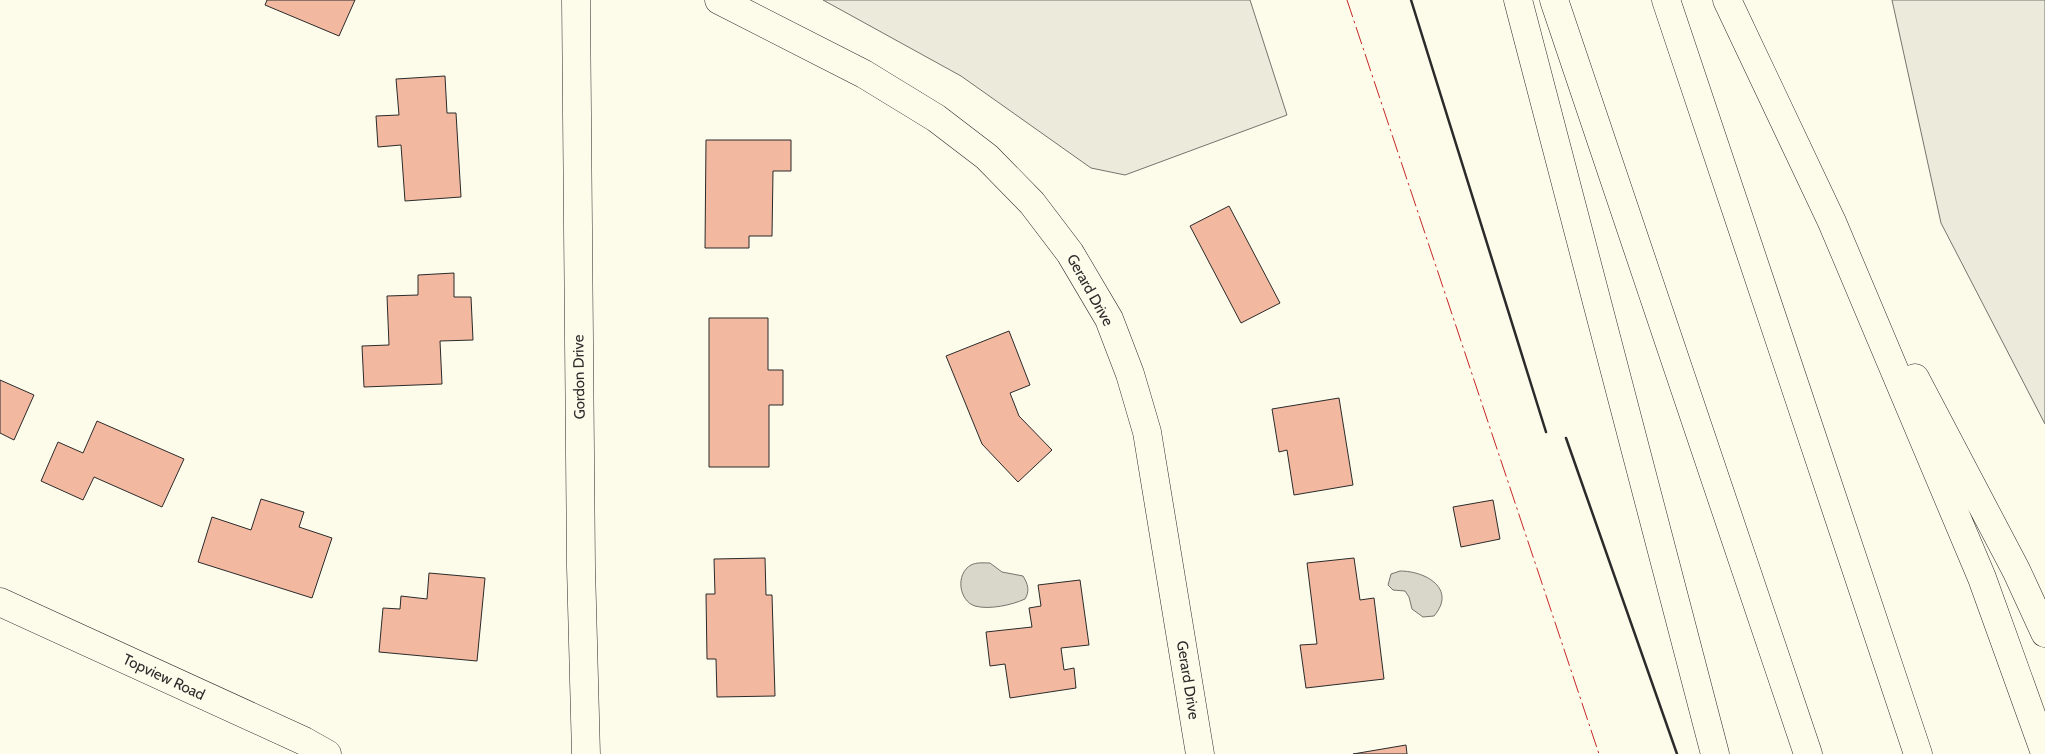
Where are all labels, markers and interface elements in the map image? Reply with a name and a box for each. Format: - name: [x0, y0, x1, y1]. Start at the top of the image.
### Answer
- street label: Gerard Drive: [1063, 251, 1117, 329]
- street label: Gordon Drive: [569, 334, 589, 420]
- street label: Gerard Drive: [1173, 639, 1203, 721]
- street label: Topview Road: [120, 650, 208, 704]

